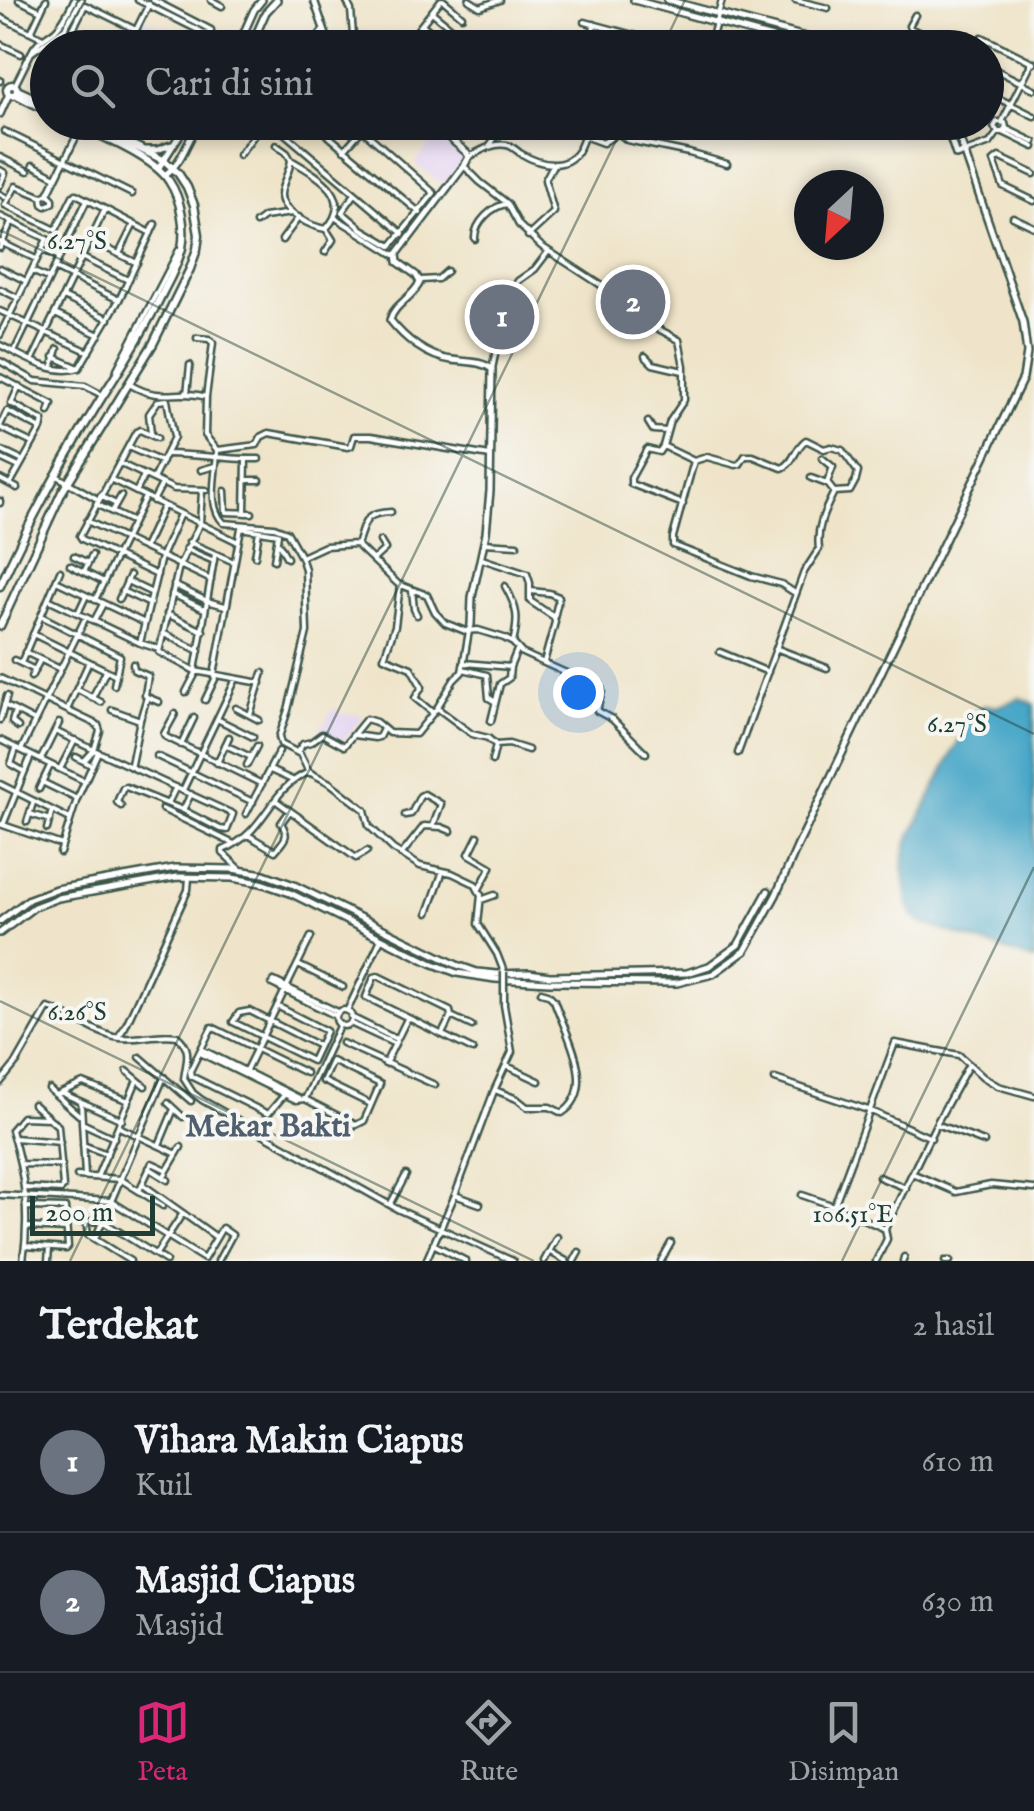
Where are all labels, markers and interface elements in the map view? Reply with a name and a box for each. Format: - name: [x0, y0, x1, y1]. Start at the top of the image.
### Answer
- search box: [30, 30, 1004, 140]
- icon: search: [65, 58, 120, 113]
- text: Cari di sini: [145, 61, 314, 109]
- north arrow: [794, 170, 884, 260]
- text: 6.27°S: [47, 226, 107, 258]
- pin: 2: [600, 264, 666, 340]
- pin: 1: [470, 280, 534, 354]
- your location: [553, 667, 604, 718]
- text: 6.27°S: [927, 709, 987, 741]
- text: 6.26°S: [48, 997, 106, 1029]
- district label: Mekar Bakti: [185, 1107, 351, 1148]
- scale bar: [30, 1191, 155, 1236]
- text: 200 m: [45, 1196, 113, 1231]
- text: 106.51°E: [813, 1199, 894, 1231]
- text: Terdekat: [40, 1300, 198, 1353]
- text: 2 hasil: [913, 1306, 994, 1347]
- text: Vihara Makin Ciapus: [135, 1418, 464, 1466]
- text: 1: [67, 1442, 78, 1483]
- text: 610 m: [922, 1442, 994, 1483]
- text: Kuil: [135, 1466, 192, 1507]
- text: Masjid Ciapus: [135, 1558, 355, 1606]
- text: 2: [65, 1582, 80, 1623]
- text: 630 m: [921, 1582, 994, 1623]
- text: Masjid: [135, 1606, 223, 1647]
- tab: Peta: [135, 1695, 190, 1790]
- tab: Rute: [460, 1695, 518, 1790]
- tab: Disimpan: [788, 1695, 899, 1790]

